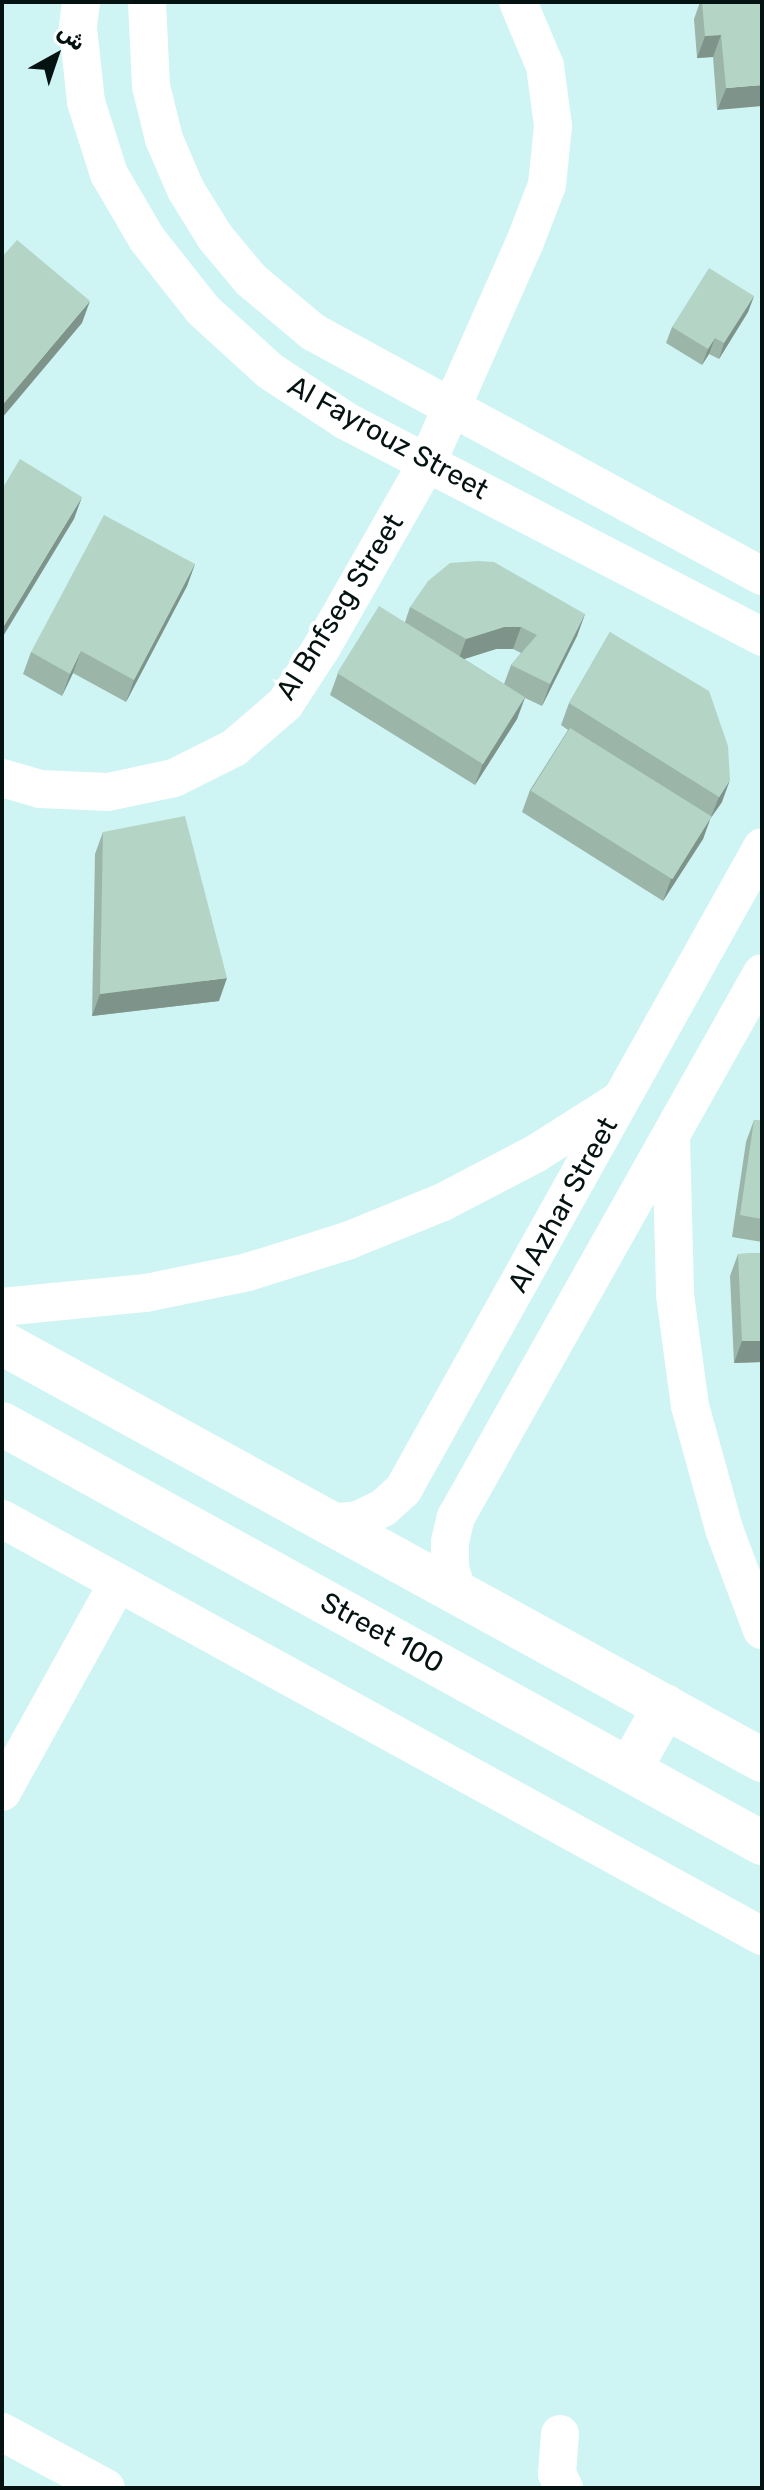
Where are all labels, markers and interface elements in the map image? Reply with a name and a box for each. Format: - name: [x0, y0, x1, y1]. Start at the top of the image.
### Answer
- north arrow: [16, 16, 96, 96]
- text: ش: [52, 18, 91, 57]
- street label: Al Fayrouz Street: [282, 369, 494, 507]
- street label: Al Bnfseg Street: [269, 508, 411, 706]
- street label: Al Azhar Street: [501, 1111, 625, 1299]
- street label: Street 100: [315, 1585, 449, 1681]

